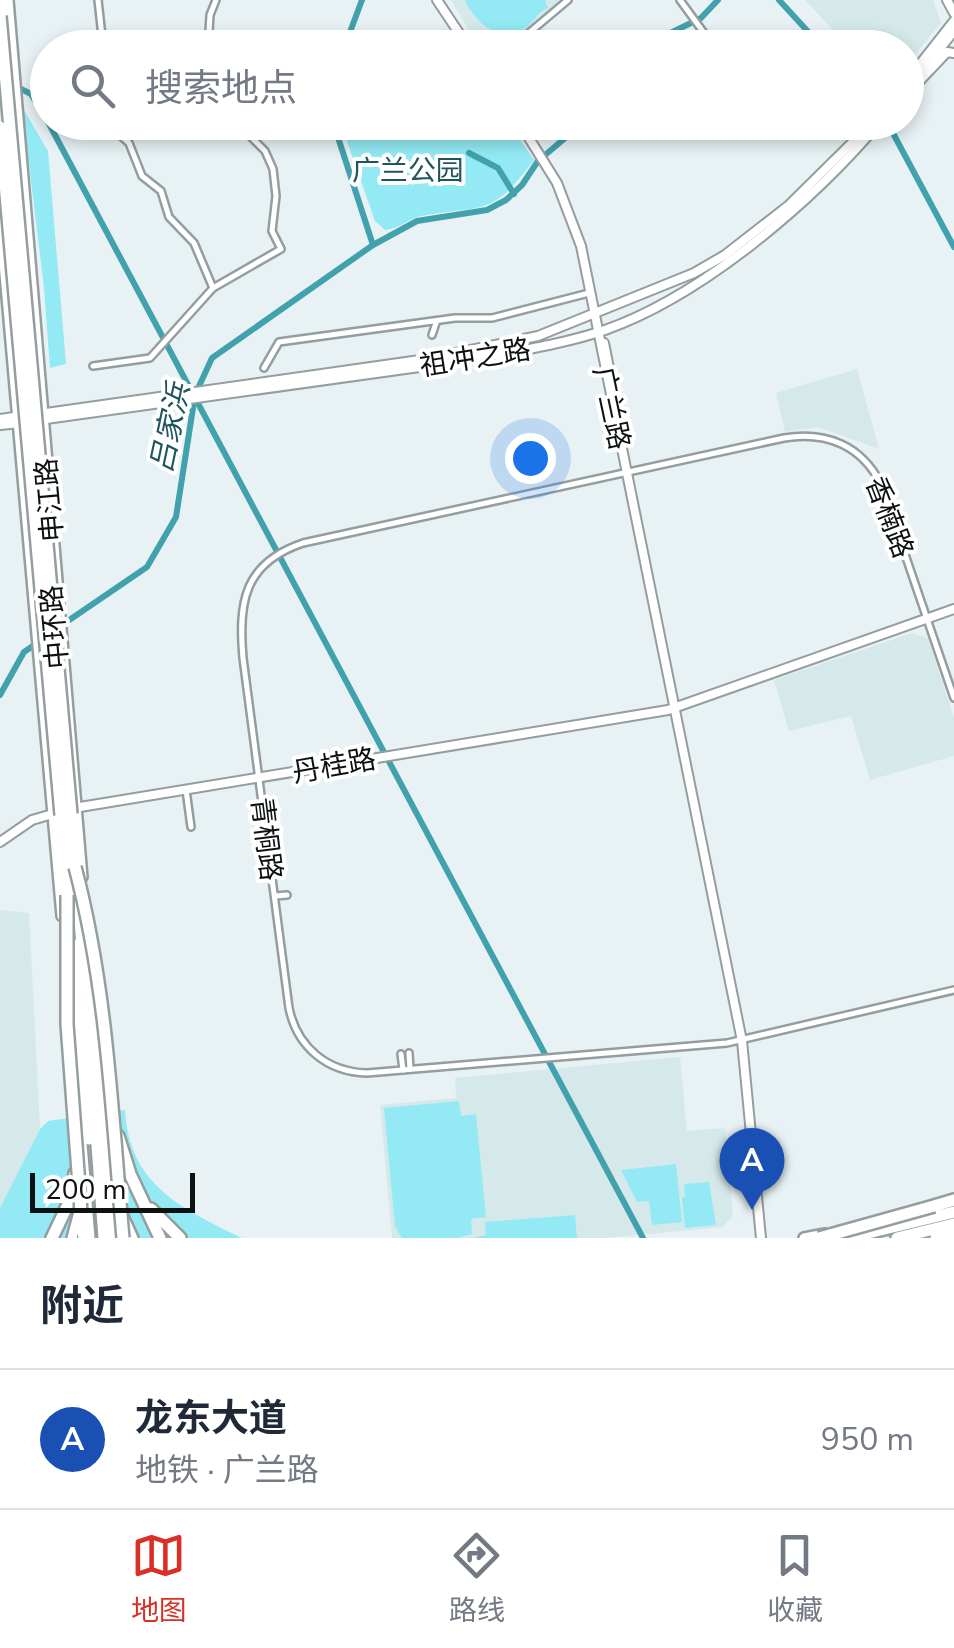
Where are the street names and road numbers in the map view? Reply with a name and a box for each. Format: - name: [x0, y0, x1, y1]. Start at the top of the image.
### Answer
- street label: 祖冲之路: [417, 330, 533, 386]
- street label: 广兰路: [584, 363, 638, 453]
- street label: 申江路: [27, 456, 73, 543]
- street label: 香楠路: [856, 471, 922, 563]
- street label: 中环路: [32, 583, 78, 670]
- street label: 丹桂路: [290, 740, 379, 792]
- street label: 青桐路: [242, 795, 290, 883]

